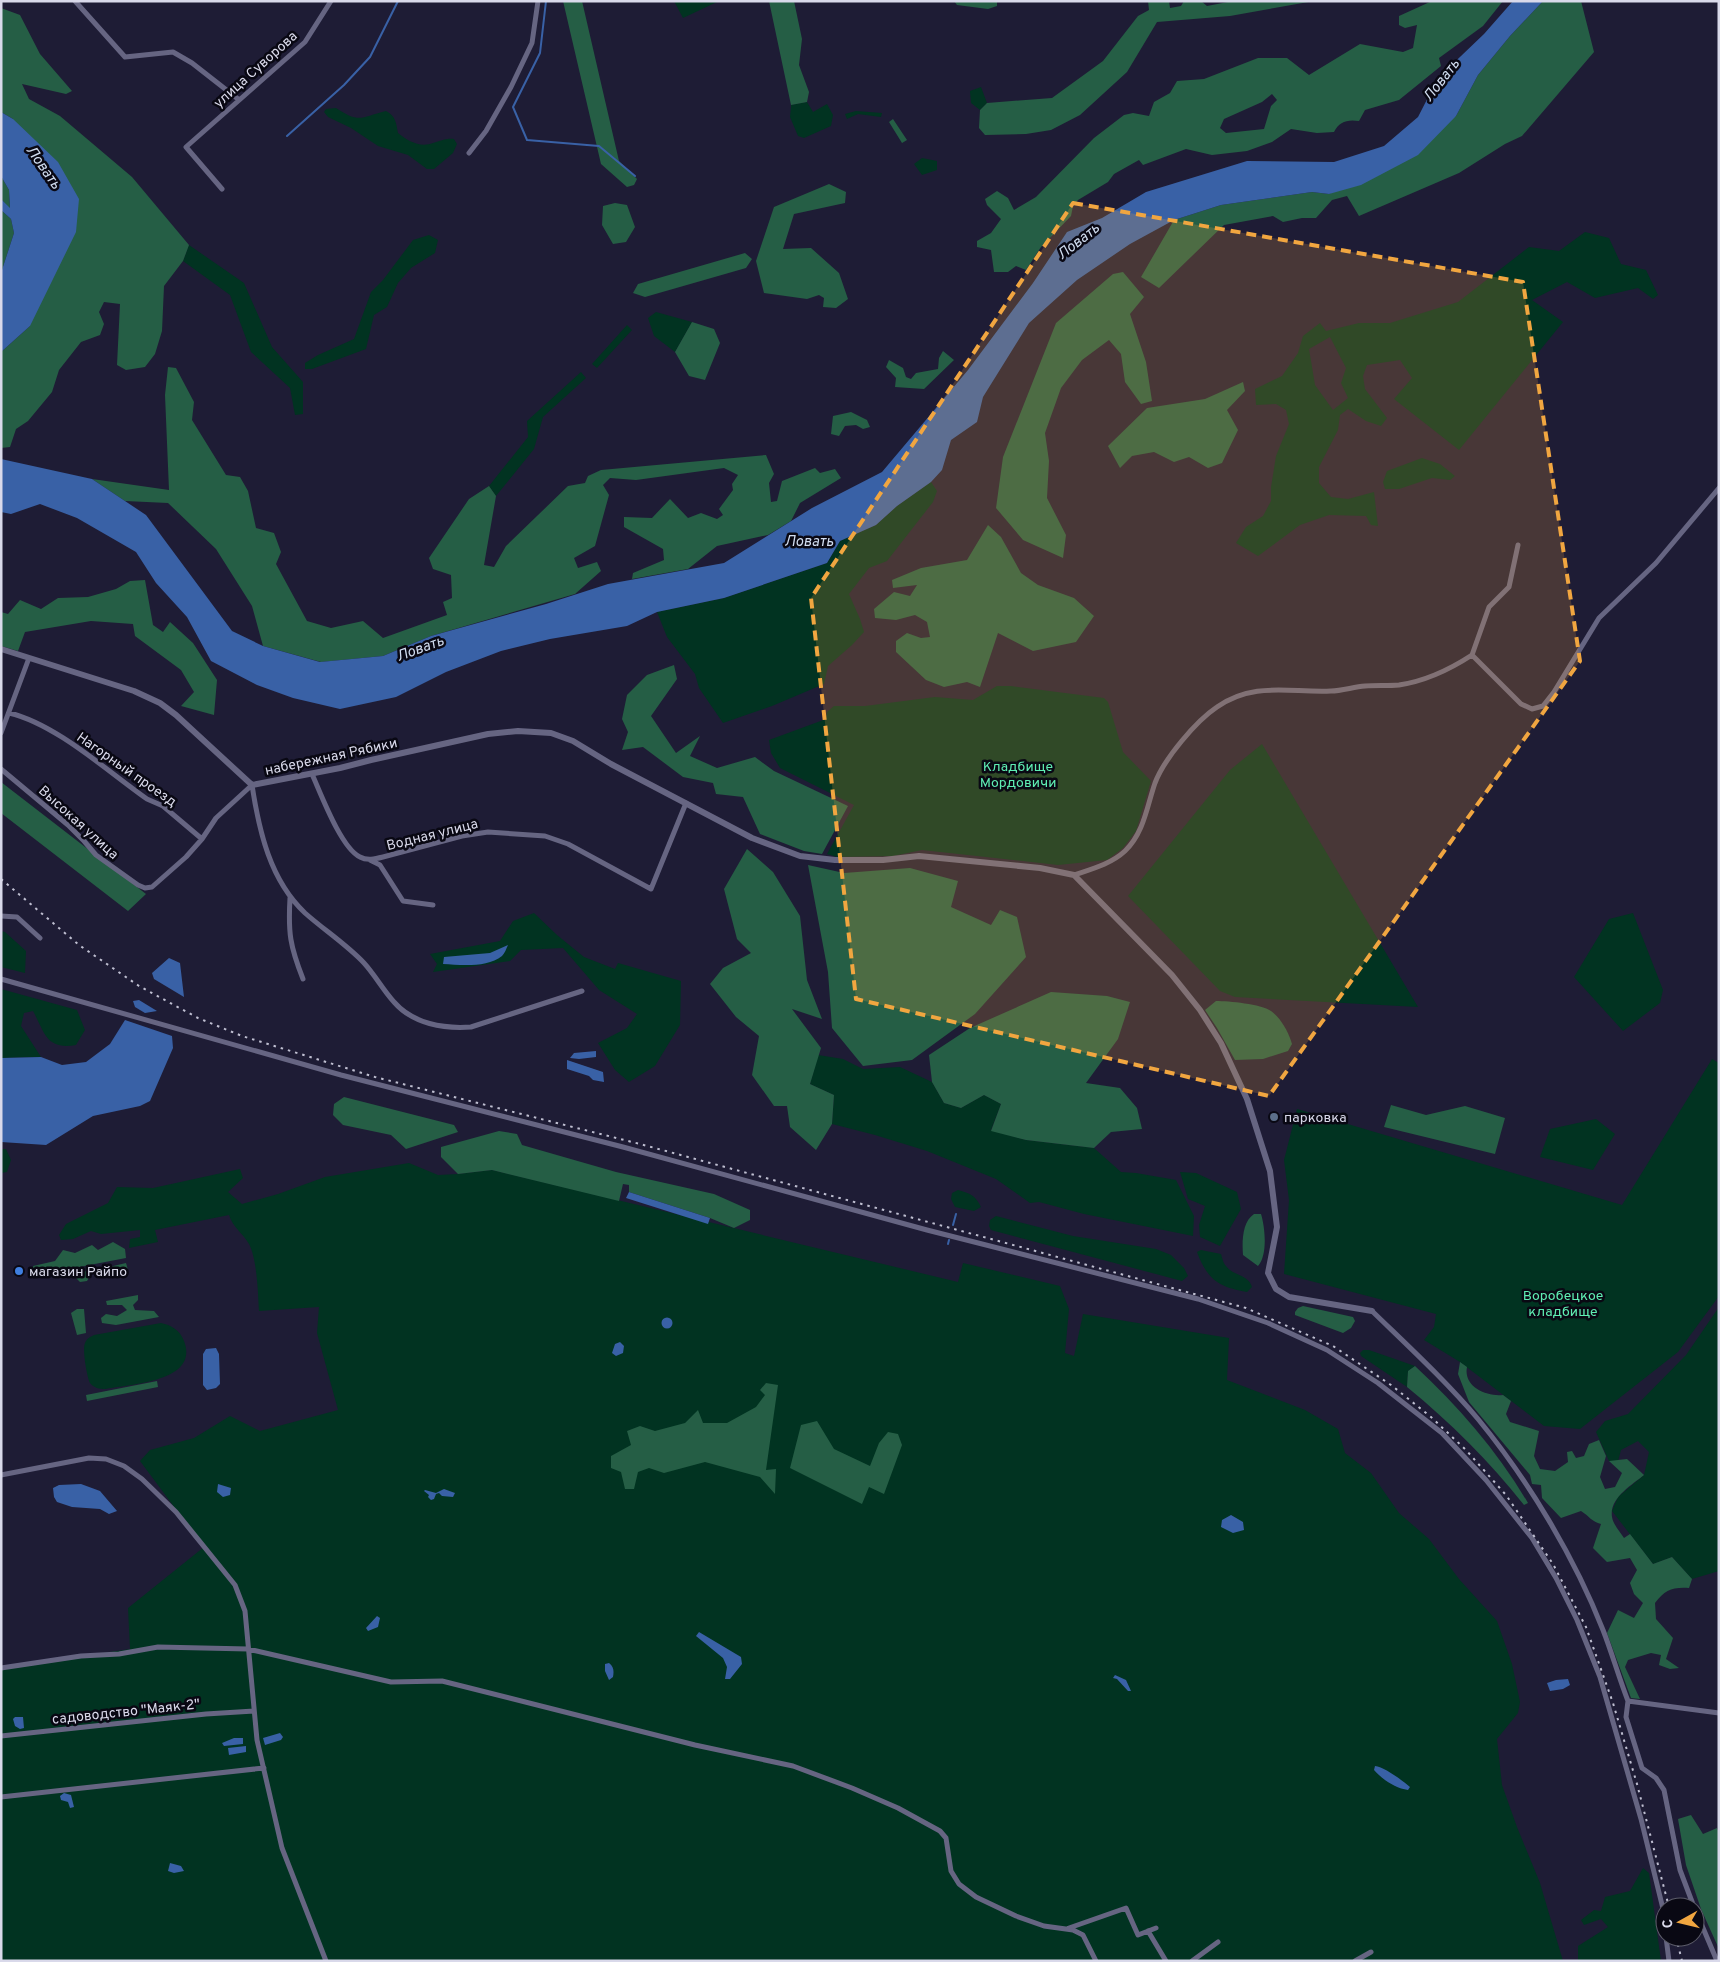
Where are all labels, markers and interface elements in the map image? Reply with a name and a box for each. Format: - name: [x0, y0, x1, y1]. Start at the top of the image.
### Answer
- street label: улица Суворова: [211, 28, 301, 112]
- water label: Ловать: [1420, 56, 1465, 106]
- water label: Ловать: [21, 142, 65, 194]
- water label: Ловать: [1054, 219, 1104, 265]
- water label: Ловать: [784, 533, 834, 552]
- water label: Ловать: [394, 632, 447, 667]
- street label: Нагорный проезд: [73, 729, 179, 811]
- street label: набережная Рябики: [264, 735, 399, 780]
- park label: Кладбище Мордовичи: [980, 759, 1056, 792]
- street label: Высокая улица: [34, 783, 122, 864]
- street label: Водная улица: [385, 816, 480, 855]
- place label: парковка: [1284, 1110, 1347, 1127]
- marker: парковка: [1268, 1111, 1280, 1123]
- place label: магазин Райпо: [29, 1264, 127, 1281]
- marker: магазин Райпо: [13, 1265, 25, 1277]
- park label: Воробецкое кладбище: [1523, 1288, 1603, 1321]
- street label: садоводство "Маяк-2": [51, 1696, 201, 1729]
- north arrow: [1655, 1897, 1705, 1947]
- text: С: [1660, 1918, 1678, 1929]

